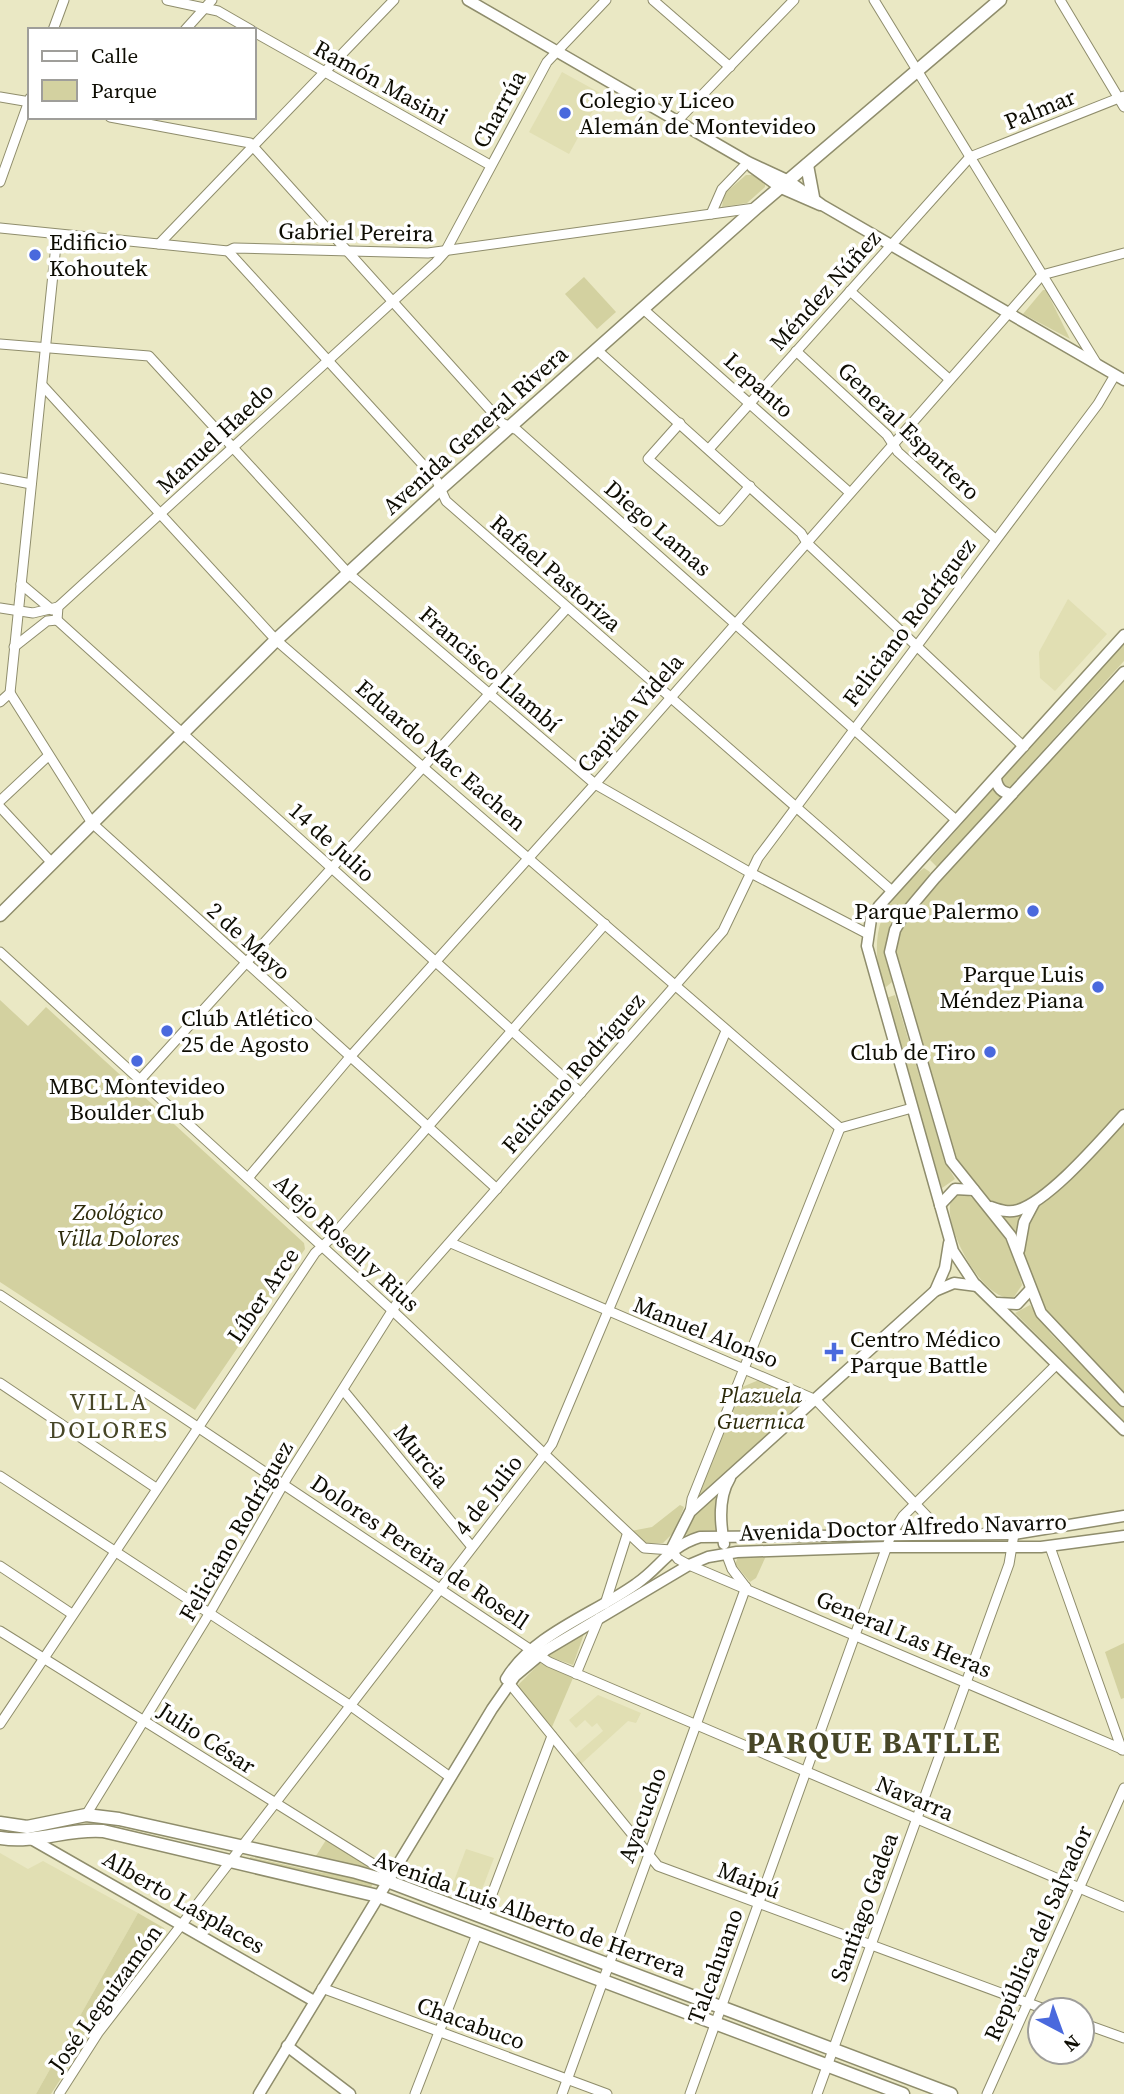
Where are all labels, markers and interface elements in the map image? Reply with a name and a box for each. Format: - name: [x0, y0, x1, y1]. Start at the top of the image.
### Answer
- legend: [28, 28, 256, 119]
- street label: Ramón Masini: [308, 32, 454, 132]
- text: Calle: [91, 41, 138, 70]
- street label: Charrúa: [465, 64, 534, 154]
- text: Parque: [91, 76, 157, 105]
- street label: Palmar: [1000, 80, 1081, 138]
- place label: Colegio y Liceo Alemán de Montevideo: [579, 84, 816, 142]
- marker: Colegio y Liceo Alemán de Montevideo: [557, 105, 573, 121]
- street label: Gabriel Pereira: [278, 215, 434, 249]
- street label: Méndez Núñez: [762, 223, 888, 357]
- place label: Edificio Kohoutek: [49, 226, 148, 284]
- marker: Edificio Kohoutek: [27, 247, 43, 263]
- street label: Avenida General Rivera: [375, 338, 575, 522]
- street label: Lepanto: [717, 345, 801, 425]
- street label: General Espartero: [831, 355, 987, 507]
- street label: Manuel Haedo: [149, 375, 281, 501]
- street label: Diego Lamas: [598, 473, 718, 583]
- street label: Rafael Pastoriza: [483, 507, 629, 639]
- street label: Feliciano Rodríguez: [835, 531, 983, 713]
- street label: Francisco Llambí: [412, 599, 568, 740]
- street label: Capitán Videla: [569, 646, 691, 779]
- street label: Eduardo Mac Eachen: [349, 672, 533, 838]
- street label: 14 de Julio: [282, 795, 382, 889]
- street label: 2 de Mayo: [200, 895, 298, 987]
- place label: Parque Palermo: [854, 895, 1019, 927]
- marker: Parque Palermo: [1025, 903, 1041, 919]
- place label: Parque Luis Méndez Piana: [940, 958, 1084, 1016]
- marker: Parque Luis Méndez Piana: [1090, 979, 1106, 995]
- street label: Feliciano Rodríguez: [494, 986, 652, 1160]
- place label: Club Atlético 25 de Agosto: [181, 1002, 313, 1060]
- marker: Club Atlético 25 de Agosto: [159, 1023, 175, 1039]
- place label: Club de Tiro: [850, 1036, 976, 1068]
- marker: Club de Tiro: [982, 1044, 998, 1060]
- marker: MBC Montevideo Boulder Club: [129, 1053, 145, 1069]
- place label: MBC Montevideo Boulder Club: [49, 1070, 225, 1128]
- street label: Alejo Rosell y Rius: [267, 1167, 427, 1319]
- park label: Zoológico Villa Dolores: [57, 1196, 180, 1254]
- street label: Líber Arce: [219, 1241, 307, 1349]
- street label: Manuel Alonso: [629, 1288, 783, 1376]
- place label: Centro Médico Parque Battle: [850, 1323, 1001, 1381]
- marker: Centro Médico Parque Battle: [824, 1342, 844, 1362]
- park label: Plazuela Guernica: [717, 1379, 805, 1437]
- district label: VILLA DOLORES: [49, 1385, 169, 1446]
- street label: Murcia: [387, 1418, 458, 1495]
- street label: Feliciano Rodríguez: [171, 1435, 301, 1627]
- street label: 4 de Julio: [446, 1448, 530, 1542]
- street label: Dolores Pereira de Rosell: [305, 1467, 536, 1637]
- street label: Avenida Doctor Alfredo Navarro: [739, 1505, 1067, 1549]
- street label: General Las Heras: [811, 1583, 997, 1685]
- street label: Julio César: [151, 1694, 262, 1782]
- district label: PARQUE BATLLE: [746, 1722, 1002, 1763]
- street label: Ayacucho: [610, 1763, 674, 1867]
- street label: Navarra: [871, 1767, 959, 1829]
- street label: República del Salvador: [976, 1820, 1100, 2046]
- street label: Santiago Gadea: [822, 1828, 906, 1986]
- street label: Avenida Luis Alberto de Herrera: [369, 1842, 691, 1986]
- street label: Alberto Lasplaces: [97, 1843, 271, 1961]
- street label: Maipú: [713, 1853, 785, 1907]
- street label: Talcahuano: [679, 1904, 751, 2028]
- street label: José Leguizamón: [40, 1918, 169, 2079]
- street label: Chacabuco: [412, 1989, 530, 2057]
- north arrow: [1026, 1996, 1096, 2066]
- text: N: [1058, 2029, 1086, 2058]

